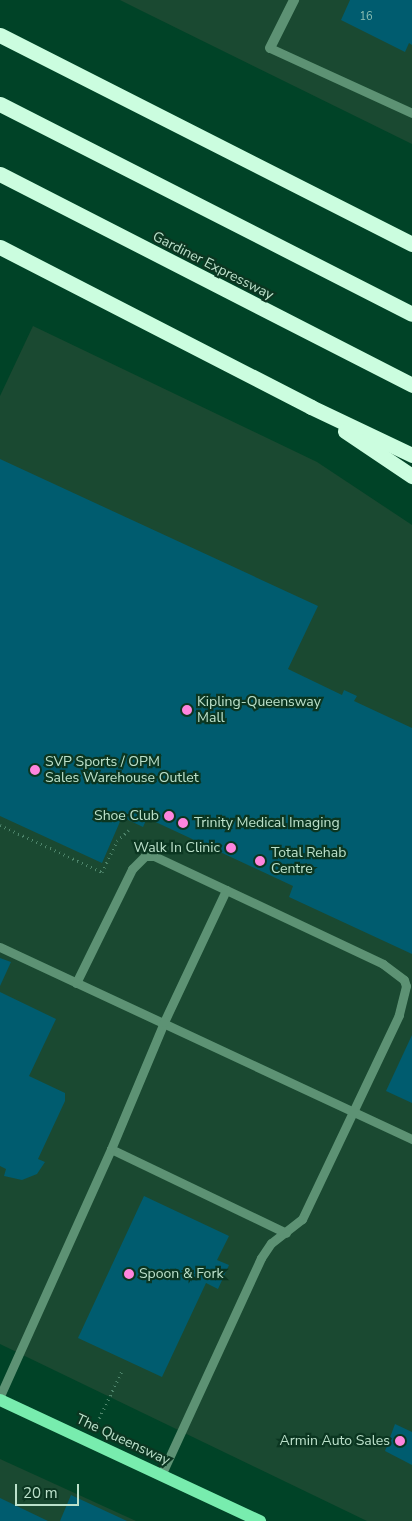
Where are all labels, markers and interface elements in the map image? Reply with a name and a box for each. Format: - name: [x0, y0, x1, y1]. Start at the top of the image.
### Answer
- house number: 16: [359, 10, 373, 24]
- street label: Gardiner Expressway: [150, 228, 276, 304]
- place label: Kipling-Queensway Mall: [197, 694, 321, 726]
- marker: Kipling-Queensway Mall: [181, 704, 193, 716]
- place label: SVP Sports / OPM Sales Warehouse Outlet: [45, 754, 199, 786]
- marker: SVP Sports / OPM Sales Warehouse Outlet: [29, 764, 41, 776]
- place label: Shoe Club: [94, 808, 159, 824]
- marker: Shoe Club: [163, 810, 175, 822]
- place label: Trinity Medical Imaging: [194, 815, 340, 831]
- marker: Trinity Medical Imaging: [176, 816, 190, 830]
- place label: Walk In Clinic: [134, 840, 220, 856]
- marker: Walk In Clinic: [224, 841, 238, 855]
- place label: Total Rehab Centre: [271, 845, 346, 878]
- marker: Total Rehab Centre: [253, 854, 267, 868]
- place label: Spoon & Fork: [139, 1266, 223, 1282]
- marker: Spoon & Fork: [123, 1268, 135, 1280]
- street label: The Queensway: [73, 1411, 173, 1469]
- place label: Armin Auto Sales: [279, 1433, 390, 1449]
- marker: Armin Auto Sales: [394, 1435, 406, 1447]
- scale bar: [18, 1474, 81, 1506]
- text: 20 m: [23, 1483, 58, 1503]

